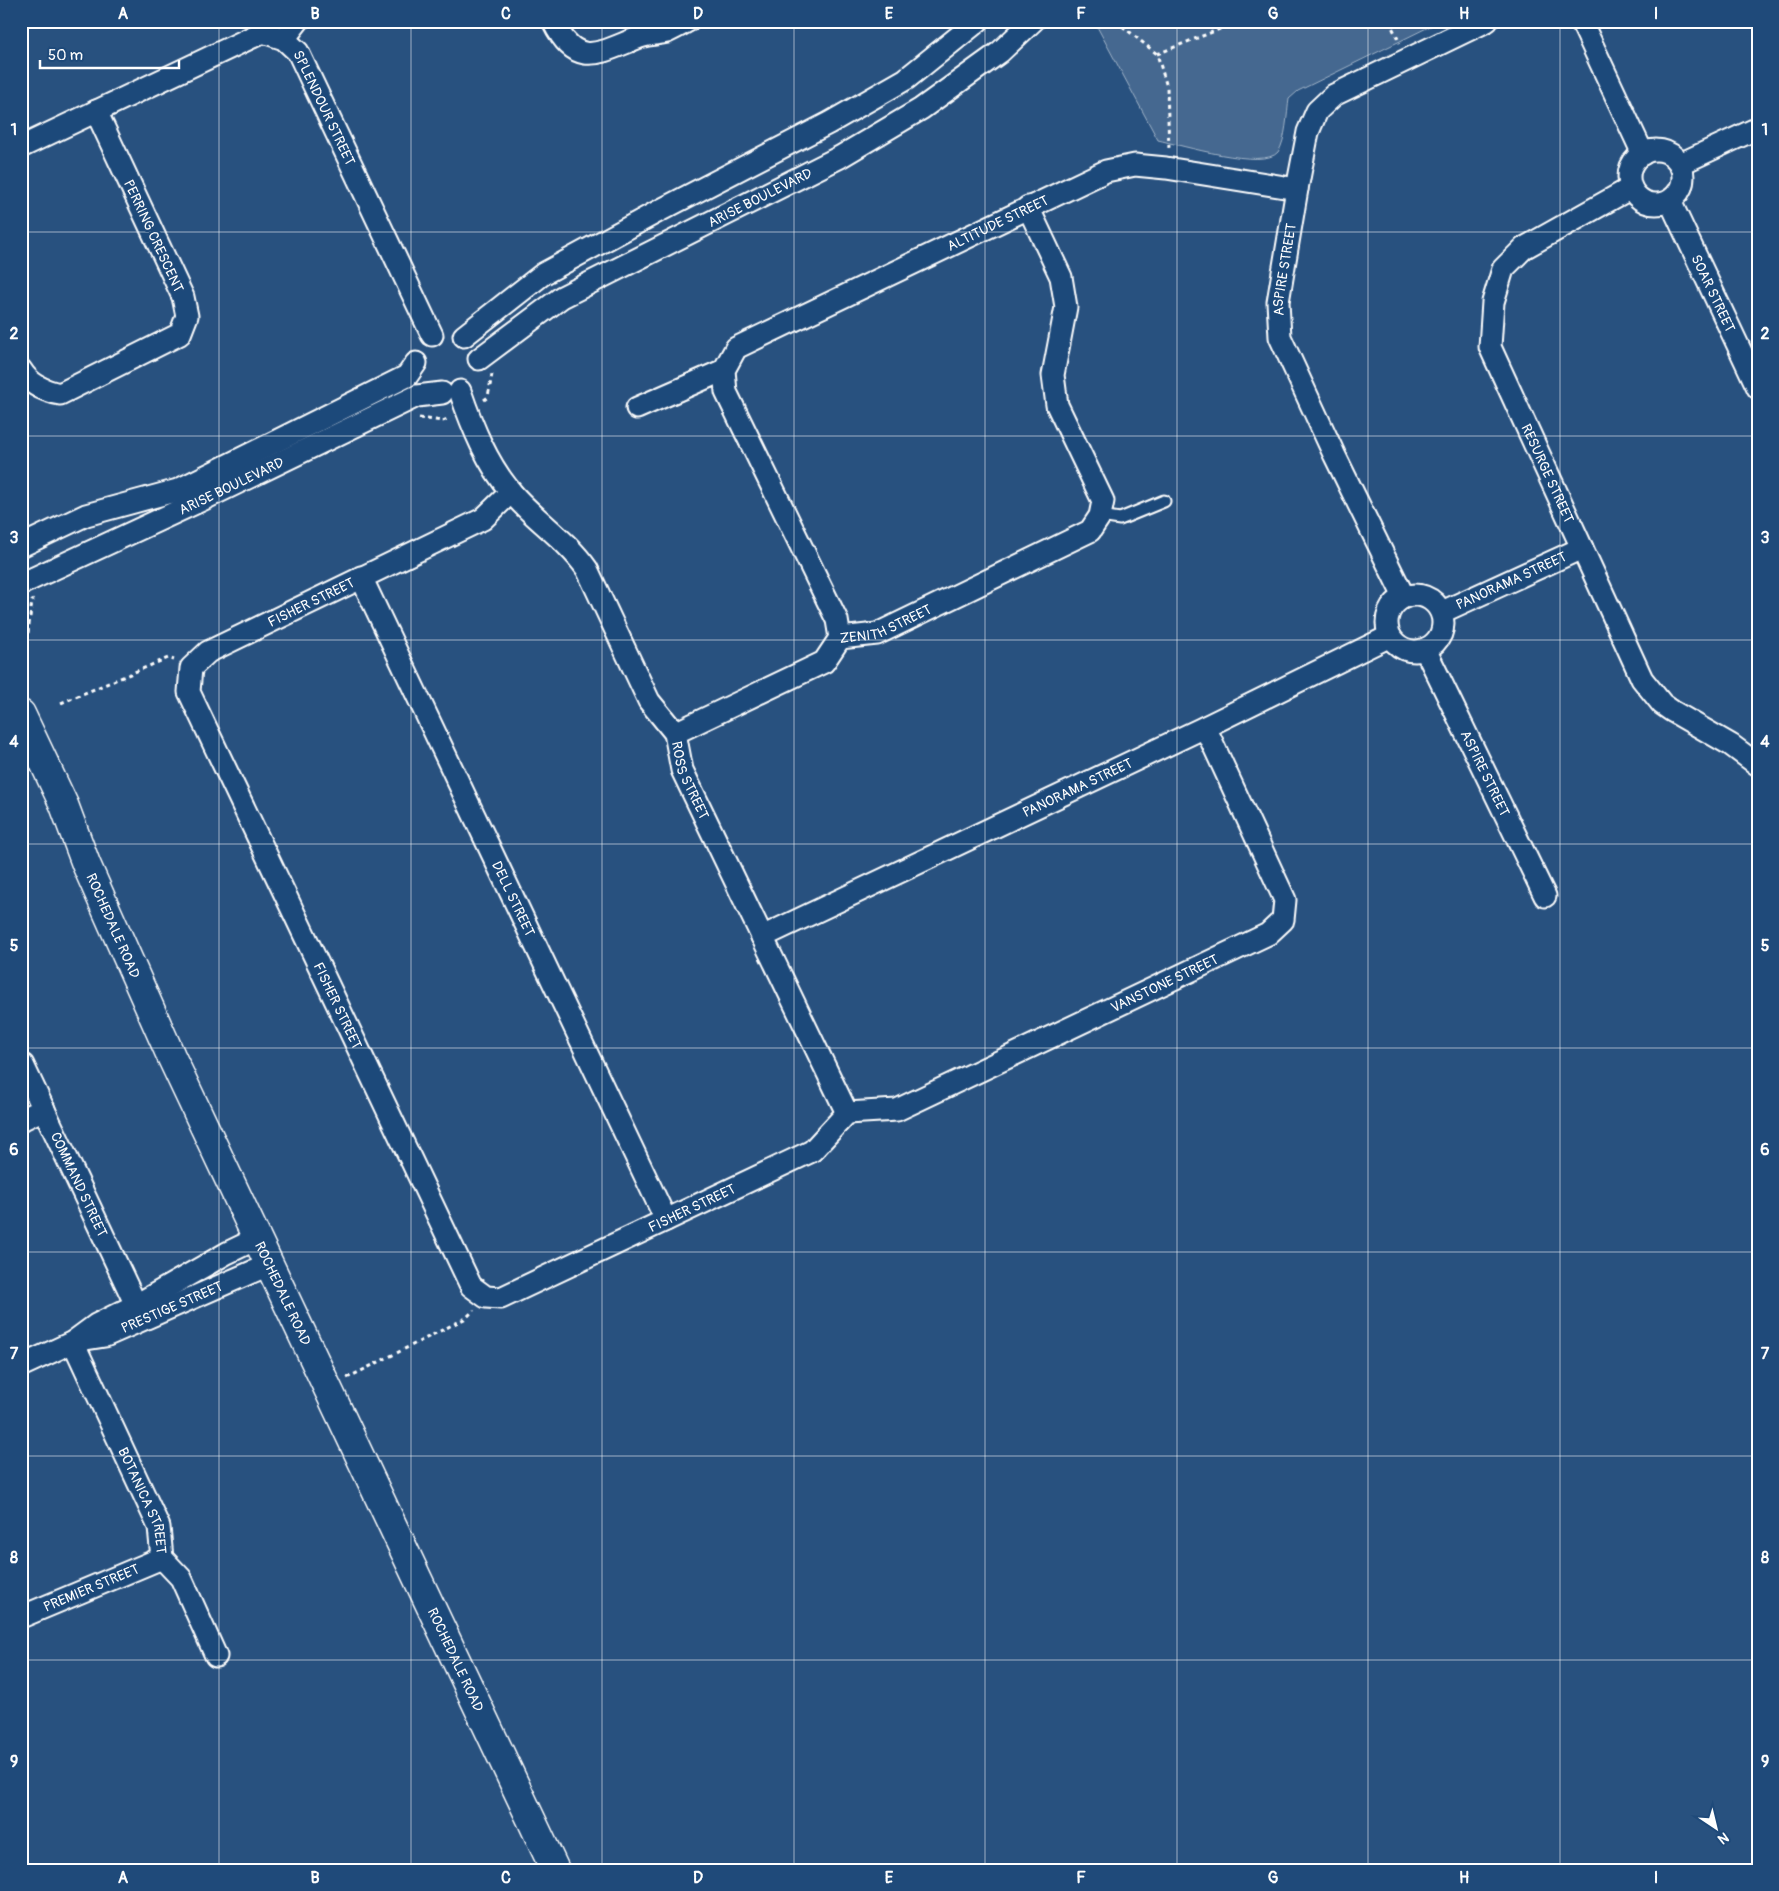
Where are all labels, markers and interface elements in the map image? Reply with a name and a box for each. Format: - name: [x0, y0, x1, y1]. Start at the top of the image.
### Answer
- text: A: [118, 4, 129, 24]
- text: B: [310, 4, 320, 24]
- text: C: [501, 4, 511, 24]
- text: D: [693, 4, 703, 24]
- text: E: [885, 4, 894, 24]
- text: F: [1076, 4, 1086, 24]
- text: G: [1268, 4, 1279, 24]
- text: H: [1459, 4, 1469, 24]
- text: I: [1654, 4, 1658, 24]
- scale bar: [40, 38, 179, 70]
- text: 50 m: [48, 46, 83, 65]
- street label: SPLENDOUR STREET: [289, 48, 359, 169]
- text: 1: [11, 120, 17, 140]
- text: 1: [1762, 120, 1768, 140]
- street label: ARISE BOULEVARD: [705, 164, 815, 231]
- street label: PERRING CRESCENT: [120, 177, 187, 296]
- street label: ALTITUDE STREET: [944, 192, 1051, 255]
- street label: ASPIRE STREET: [1270, 222, 1300, 316]
- street label: SOAR STREET: [1687, 252, 1739, 335]
- text: 2: [10, 324, 19, 344]
- text: 2: [1761, 324, 1770, 344]
- street label: RESURGE STREET: [1517, 421, 1578, 526]
- street label: ARISE BOULEVARD: [176, 454, 287, 519]
- text: 3: [10, 528, 19, 548]
- text: 3: [1761, 528, 1770, 548]
- street label: PANORAMA STREET: [1453, 548, 1569, 613]
- street label: FISHER STREET: [265, 574, 357, 631]
- street label: ZENITH STREET: [839, 601, 934, 647]
- street label: ASPIRE STREET: [1457, 727, 1513, 819]
- text: 4: [9, 732, 19, 752]
- text: 4: [1760, 732, 1770, 752]
- street label: ROSS STREET: [668, 740, 713, 822]
- street label: PANORAMA STREET: [1020, 755, 1135, 821]
- street label: DELL STREET: [488, 858, 538, 939]
- street label: ROCHEDALE ROAD: [82, 871, 144, 981]
- text: 5: [10, 936, 19, 956]
- text: 5: [1761, 936, 1770, 956]
- street label: VANSTONE STREET: [1108, 951, 1221, 1016]
- street label: FISHER STREET: [310, 960, 365, 1052]
- street label: COMMAND STREET: [47, 1129, 111, 1240]
- text: 6: [9, 1140, 19, 1160]
- text: 6: [1760, 1140, 1770, 1160]
- street label: FISHER STREET: [646, 1180, 738, 1236]
- street label: ROCHEDALE ROAD: [251, 1239, 314, 1348]
- street label: PRESTIGE STREET: [119, 1278, 225, 1337]
- text: 7: [10, 1344, 19, 1364]
- text: 7: [1761, 1344, 1770, 1364]
- street label: BOTANICA STREET: [114, 1445, 170, 1555]
- text: 8: [10, 1548, 18, 1568]
- text: 8: [1761, 1548, 1769, 1568]
- street label: PREMIER STREET: [41, 1561, 142, 1616]
- street label: ROCHEDALE ROAD: [424, 1605, 487, 1715]
- text: 9: [10, 1752, 18, 1772]
- text: 9: [1761, 1752, 1769, 1772]
- north arrow: [1692, 1804, 1742, 1854]
- text: N: [1714, 1829, 1732, 1848]
- text: A: [118, 1868, 129, 1888]
- text: B: [310, 1868, 320, 1888]
- text: C: [501, 1868, 511, 1888]
- text: D: [693, 1868, 703, 1888]
- text: E: [885, 1868, 894, 1888]
- text: F: [1076, 1868, 1086, 1888]
- text: G: [1268, 1868, 1279, 1888]
- text: H: [1459, 1868, 1469, 1888]
- text: I: [1654, 1868, 1658, 1888]

